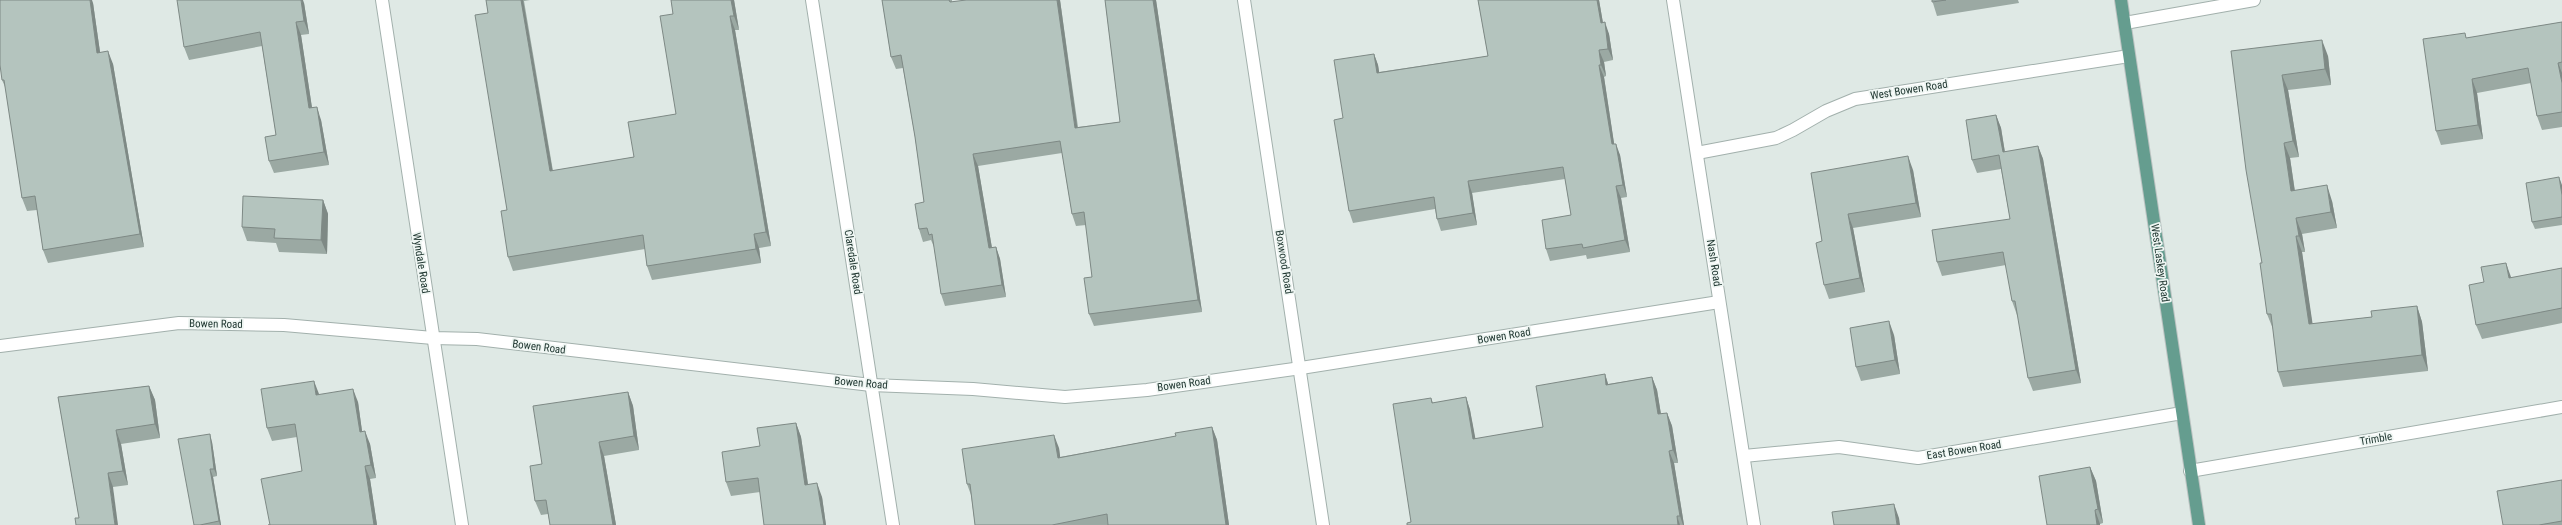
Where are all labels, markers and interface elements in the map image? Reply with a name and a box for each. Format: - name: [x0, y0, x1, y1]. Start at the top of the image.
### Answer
- street label: West Bowen Road: [1869, 77, 1949, 103]
- street label: West Laskey Road: [2148, 223, 2172, 303]
- street label: Claredale Road: [841, 229, 865, 295]
- street label: Boxwood Road: [1273, 229, 1295, 295]
- street label: Wyndale Road: [410, 232, 432, 294]
- street label: Nash Road: [1704, 239, 1724, 287]
- street label: Bowen Road: [189, 317, 243, 331]
- street label: Bowen Road: [1476, 325, 1532, 347]
- street label: Bowen Road: [512, 337, 566, 357]
- street label: Bowen Road: [834, 374, 888, 392]
- street label: Bowen Road: [1156, 374, 1212, 394]
- street label: Trimble: [2359, 430, 2393, 448]
- street label: East Bowen Road: [1926, 438, 2002, 462]

